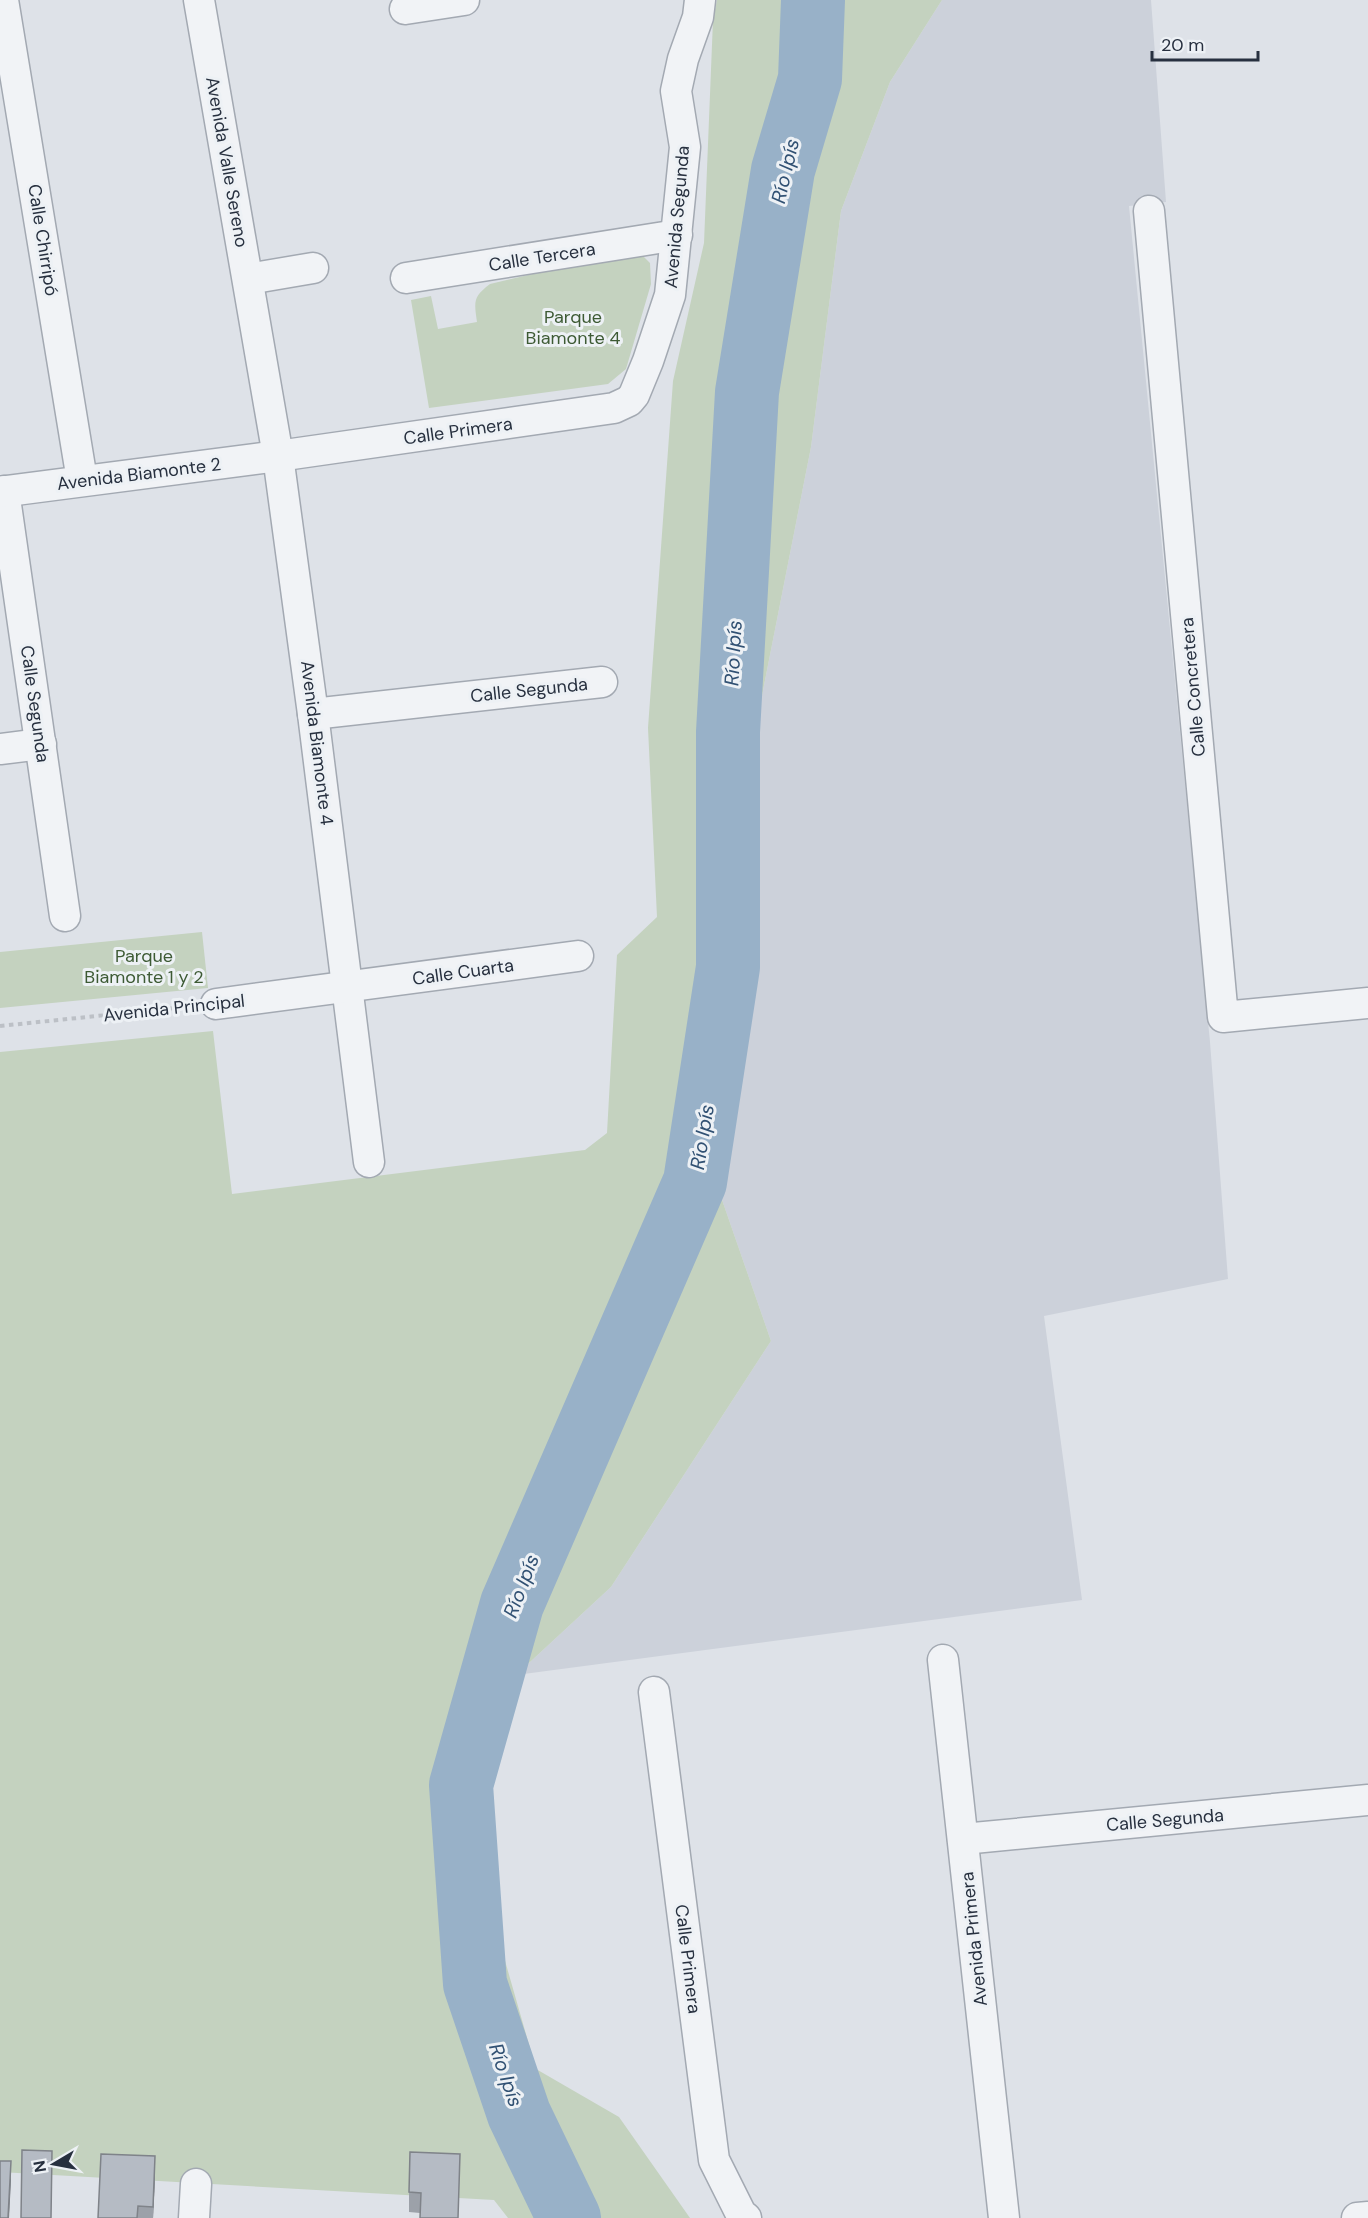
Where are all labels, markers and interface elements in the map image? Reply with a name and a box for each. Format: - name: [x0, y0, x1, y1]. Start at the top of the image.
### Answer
- scale bar: [1152, 24, 1258, 62]
- text: 20 m: [1161, 33, 1204, 57]
- street label: Avenida Valle Sereno: [200, 75, 254, 249]
- water label: Río Ipís: [765, 136, 805, 206]
- street label: Avenida Segunda: [659, 145, 695, 289]
- street label: Calle Chirripó: [22, 182, 64, 298]
- street label: Calle Tercera: [487, 237, 597, 277]
- park label: Parque Biamonte 4: [526, 305, 620, 350]
- street label: Calle Primera: [402, 411, 514, 451]
- street label: Avenida Biamonte 2: [56, 452, 222, 496]
- street label: Calle Concretera: [1175, 616, 1211, 758]
- water label: Río Ipís: [718, 620, 748, 686]
- street label: Calle Segunda: [15, 644, 55, 764]
- street label: Avenida Biamonte 4: [295, 659, 339, 827]
- street label: Calle Segunda: [469, 672, 589, 708]
- park label: Parque Biamonte 1 y 2: [84, 944, 204, 989]
- street label: Calle Cuarta: [411, 953, 515, 991]
- street label: Avenida Principal: [102, 989, 246, 1027]
- water label: Río Ipís: [684, 1103, 720, 1171]
- water label: Río Ipís: [497, 1551, 545, 1621]
- street label: Calle Segunda: [1105, 1803, 1225, 1837]
- street label: Avenida Primera: [955, 1871, 993, 2007]
- street label: Calle Primera: [669, 1903, 707, 2015]
- water label: Río Ipís: [483, 2040, 529, 2110]
- north arrow: [24, 2134, 84, 2194]
- text: N: [28, 2159, 51, 2174]

